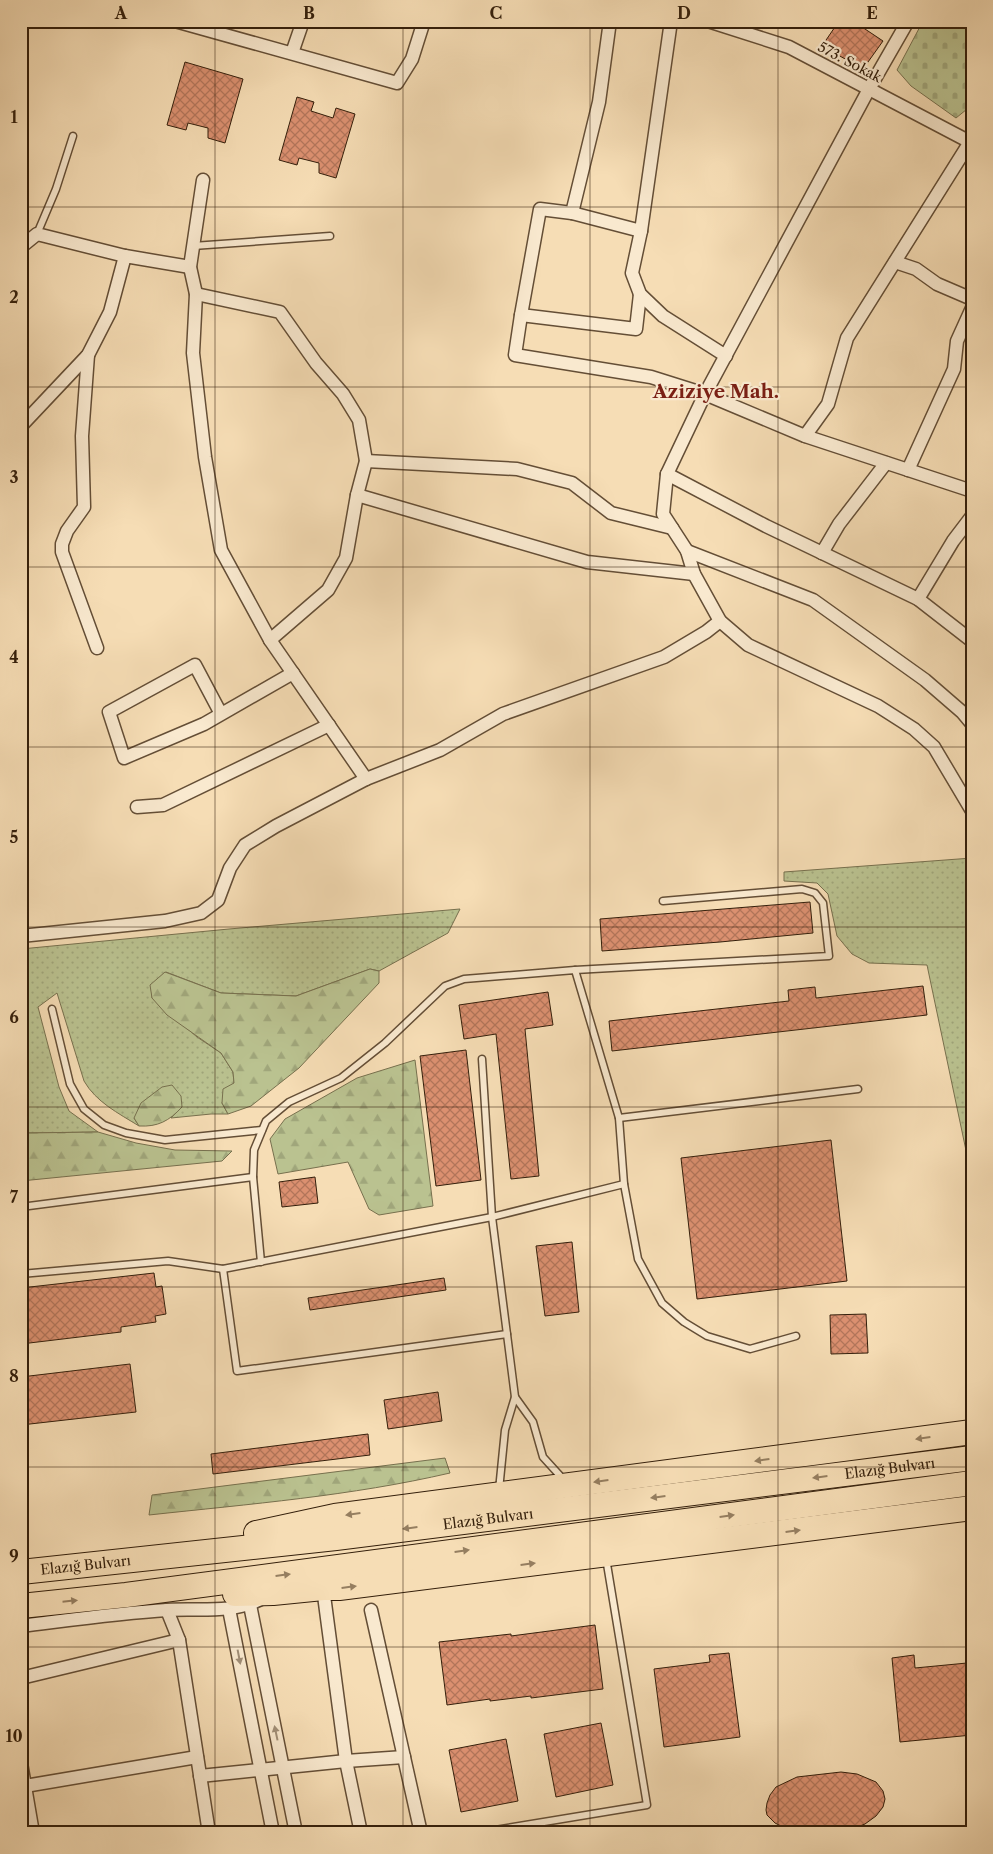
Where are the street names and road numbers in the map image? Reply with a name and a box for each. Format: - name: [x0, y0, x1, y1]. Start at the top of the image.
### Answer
- street label: 573. Sokak: [815, 38, 886, 87]
- street label: Elazığ Bulvarı: [844, 1454, 936, 1483]
- street label: Elazığ Bulvarı: [442, 1504, 534, 1533]
- street label: Elazığ Bulvarı: [39, 1551, 132, 1579]

